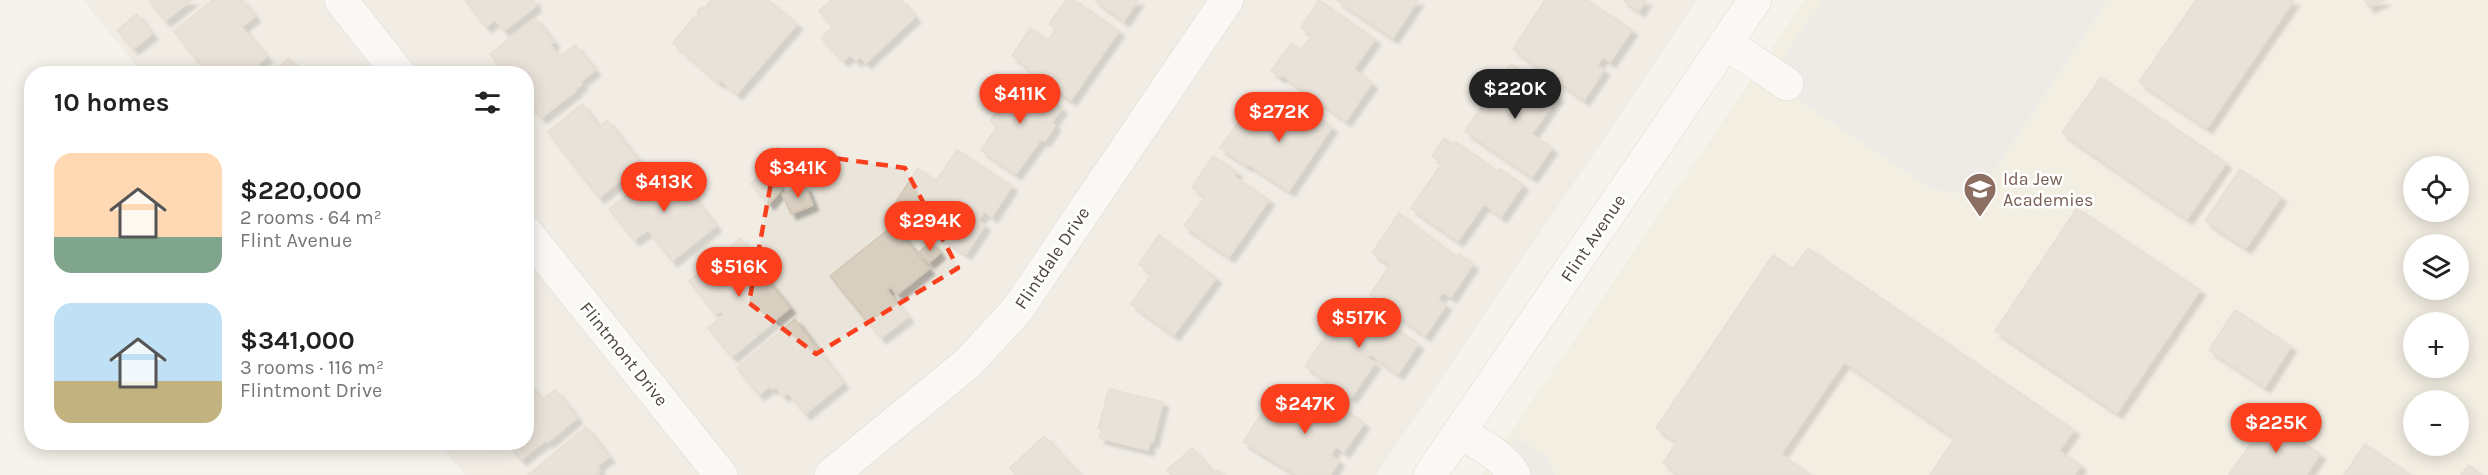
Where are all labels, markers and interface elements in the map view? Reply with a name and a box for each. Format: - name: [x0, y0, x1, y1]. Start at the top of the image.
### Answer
- pin: $220K: [1473, 69, 1557, 120]
- pin: $411K: [978, 74, 1062, 125]
- text: $220K: [1483, 77, 1547, 100]
- text: $411K: [993, 82, 1047, 105]
- icon: filters: [471, 86, 504, 119]
- text: 10 homes: [54, 87, 169, 118]
- pin: $272K: [1237, 92, 1321, 143]
- text: $272K: [1248, 100, 1310, 123]
- pin: $341K: [756, 148, 840, 199]
- text: $341K: [769, 156, 827, 179]
- map controls: [2403, 156, 2469, 456]
- button: locate: [2403, 156, 2469, 222]
- pin: $413K: [622, 162, 706, 213]
- place label: Ida Jew Academies: [2003, 168, 2093, 211]
- text: $413K: [635, 170, 693, 193]
- school or university icon: Ida Jew Academies: [1962, 171, 1998, 218]
- text: $220,000: [240, 175, 362, 206]
- icon: home: [102, 177, 174, 249]
- street label: Flint Avenue: [1556, 190, 1630, 286]
- pin: $294K: [888, 201, 972, 252]
- street label: Flintdale Drive: [1010, 203, 1094, 313]
- text: 2 rooms · 64 m²: [240, 206, 382, 229]
- text: $294K: [898, 209, 962, 232]
- text: Flint Avenue: [240, 229, 352, 252]
- button: layers: [2403, 234, 2469, 300]
- pin: $516K: [697, 247, 781, 298]
- text: $516K: [710, 255, 768, 278]
- street label: Flintmont Drive: [575, 297, 673, 411]
- pin: $517K: [1317, 298, 1401, 349]
- text: $517K: [1331, 306, 1387, 329]
- button: +: [2403, 312, 2469, 378]
- text: $341,000: [240, 325, 355, 356]
- icon: home: [102, 327, 174, 399]
- text: 3 rooms · 116 m²: [240, 356, 384, 379]
- text: Flintmont Drive: [240, 379, 382, 402]
- pin: $247K: [1263, 384, 1347, 435]
- button: −: [2403, 390, 2469, 456]
- text: $247K: [1275, 392, 1335, 415]
- pin: $225K: [2234, 403, 2318, 454]
- text: $225K: [2245, 411, 2307, 434]

